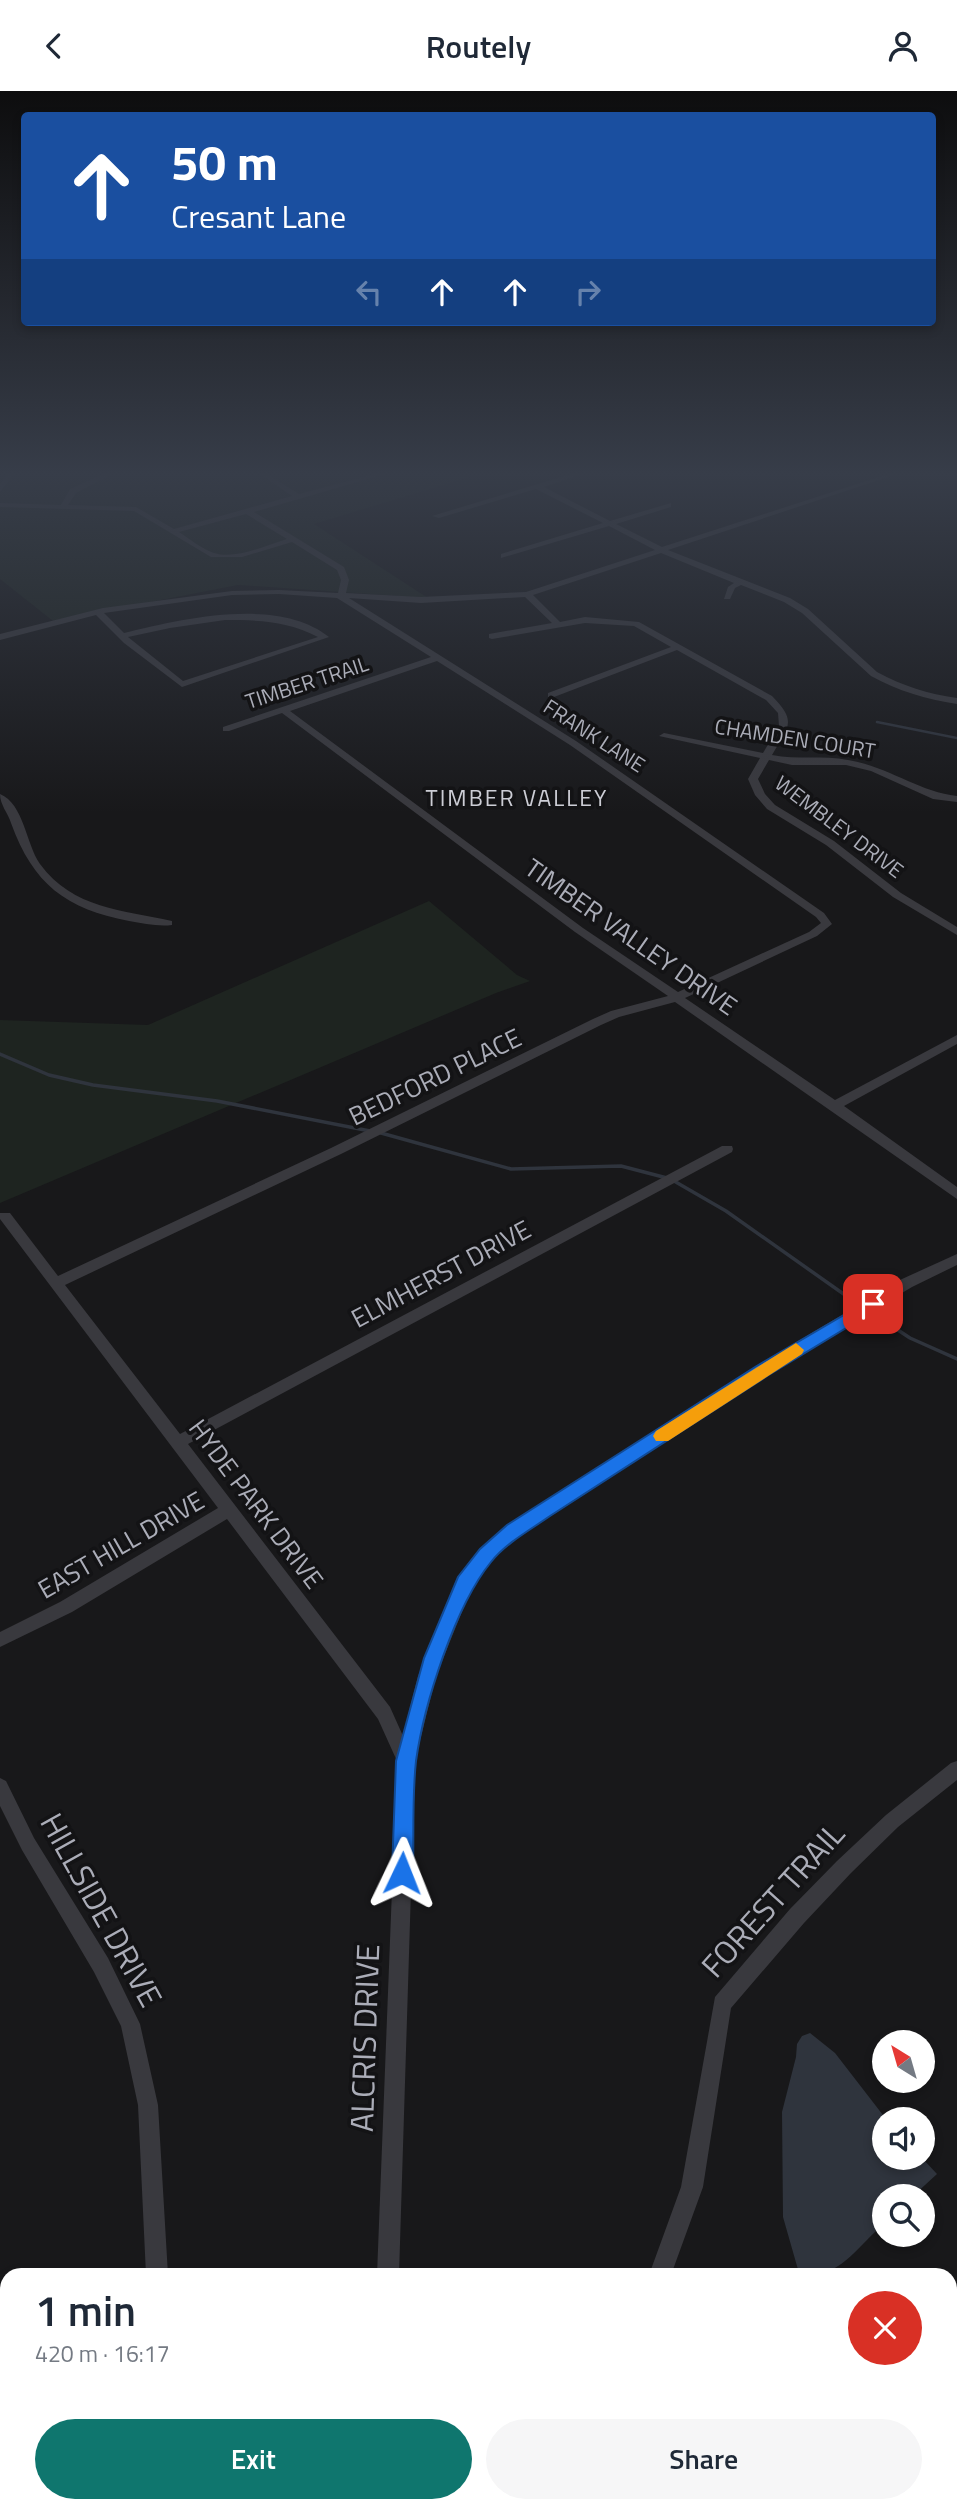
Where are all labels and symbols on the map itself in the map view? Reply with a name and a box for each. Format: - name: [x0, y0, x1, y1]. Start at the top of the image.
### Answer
- street label: TIMBER TRAIL: [241, 647, 372, 717]
- street label: FRANK LANE: [537, 690, 652, 780]
- street label: CHAMDEN COURT: [713, 710, 878, 766]
- street label: WEMBLEY DRIVE: [769, 767, 911, 885]
- district label: TIMBER VALLEY: [426, 780, 608, 815]
- street label: TIMBER VALLEY DRIVE: [517, 848, 746, 1025]
- street label: BEDFORD PLACE: [342, 1018, 528, 1135]
- street label: ELMHERST DRIVE: [344, 1210, 538, 1337]
- pin: [843, 1274, 903, 1334]
- street label: HYDE PARK DRIVE: [180, 1411, 333, 1597]
- street label: EAST HILL DRIVE: [30, 1481, 211, 1608]
- street label: HILLSIDE DRIVE: [29, 1804, 175, 2015]
- street label: FOREST TRAIL: [689, 1811, 855, 1988]
- position arrow: [365, 1836, 439, 1910]
- street label: ALCRIS DRIVE: [337, 1943, 391, 2133]
- north arrow: [872, 2030, 934, 2093]

